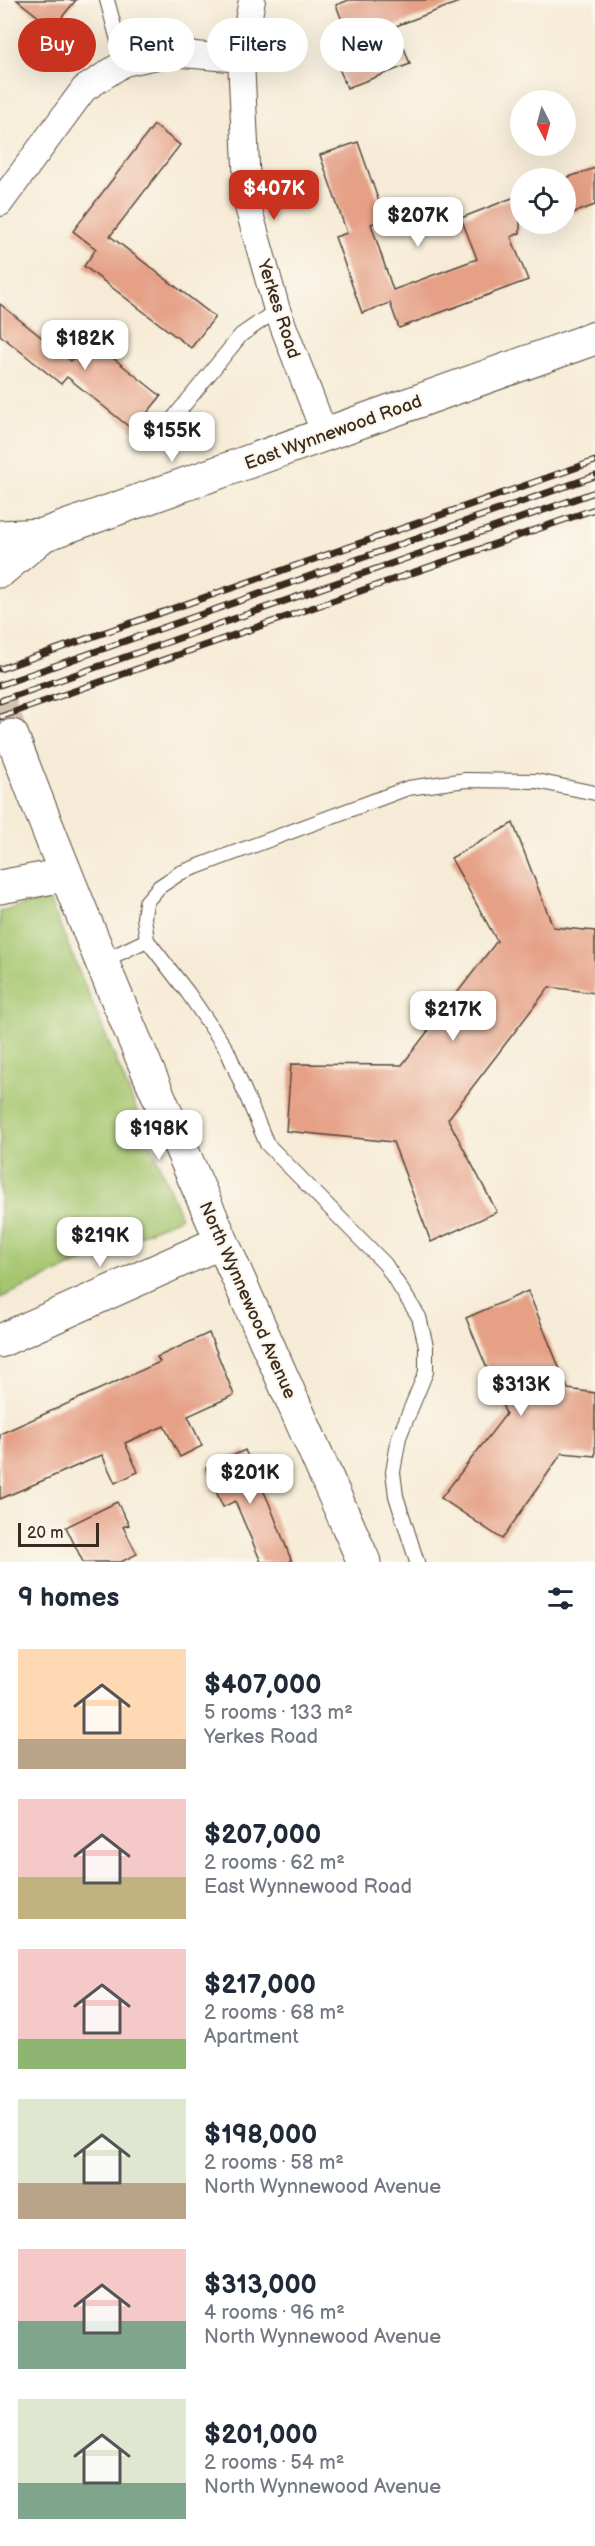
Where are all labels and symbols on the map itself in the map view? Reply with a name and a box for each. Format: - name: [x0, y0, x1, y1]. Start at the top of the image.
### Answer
- north arrow: [510, 90, 576, 156]
- pin: $407K: [232, 170, 316, 221]
- pin: $207K: [376, 197, 460, 248]
- street label: Yerkes Road: [252, 256, 304, 361]
- pin: $182K: [43, 320, 127, 371]
- street label: East Wynnewood Road: [242, 391, 425, 474]
- pin: $155K: [130, 412, 214, 463]
- pin: $217K: [411, 991, 495, 1042]
- pin: $198K: [117, 1110, 201, 1161]
- street label: North Wynnewood Avenue: [195, 1198, 301, 1402]
- pin: $219K: [58, 1217, 142, 1268]
- pin: $313K: [479, 1366, 563, 1417]
- pin: $201K: [208, 1454, 292, 1505]
- scale bar: [18, 1520, 99, 1548]

